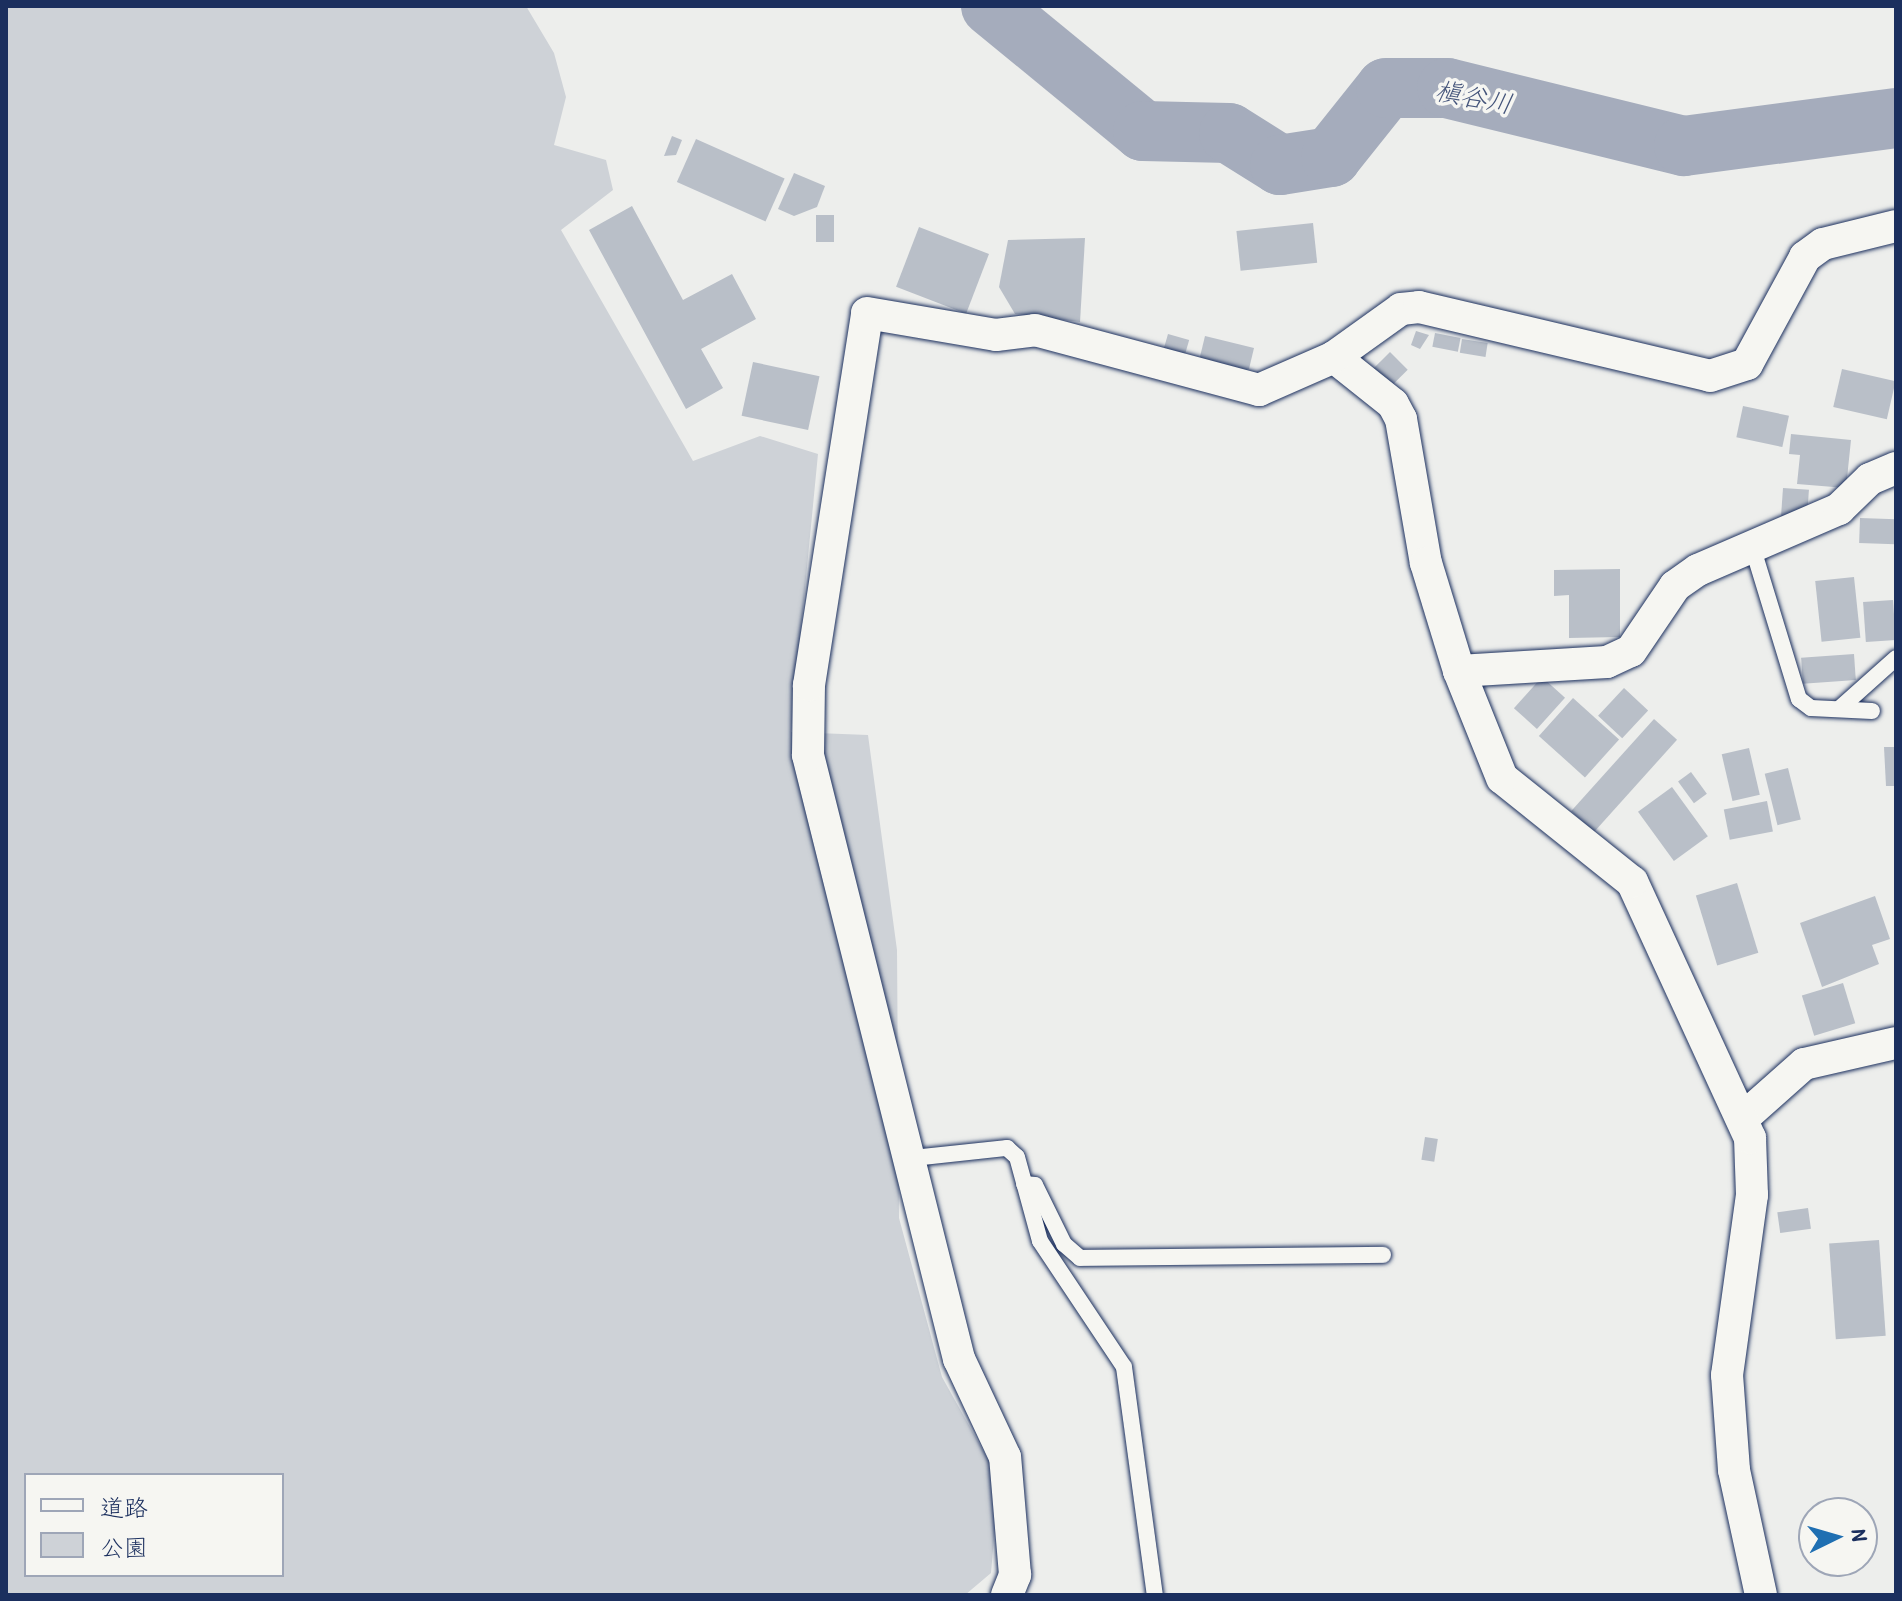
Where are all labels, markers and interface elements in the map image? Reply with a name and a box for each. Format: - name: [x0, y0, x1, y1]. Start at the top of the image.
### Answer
- water label: 槇谷川: [1433, 74, 1515, 120]
- legend: [24, 1473, 284, 1577]
- text: 道路: [100, 1491, 148, 1523]
- north arrow: [1798, 1497, 1878, 1577]
- text: N: [1844, 1528, 1875, 1542]
- text: 公園: [100, 1531, 148, 1563]

